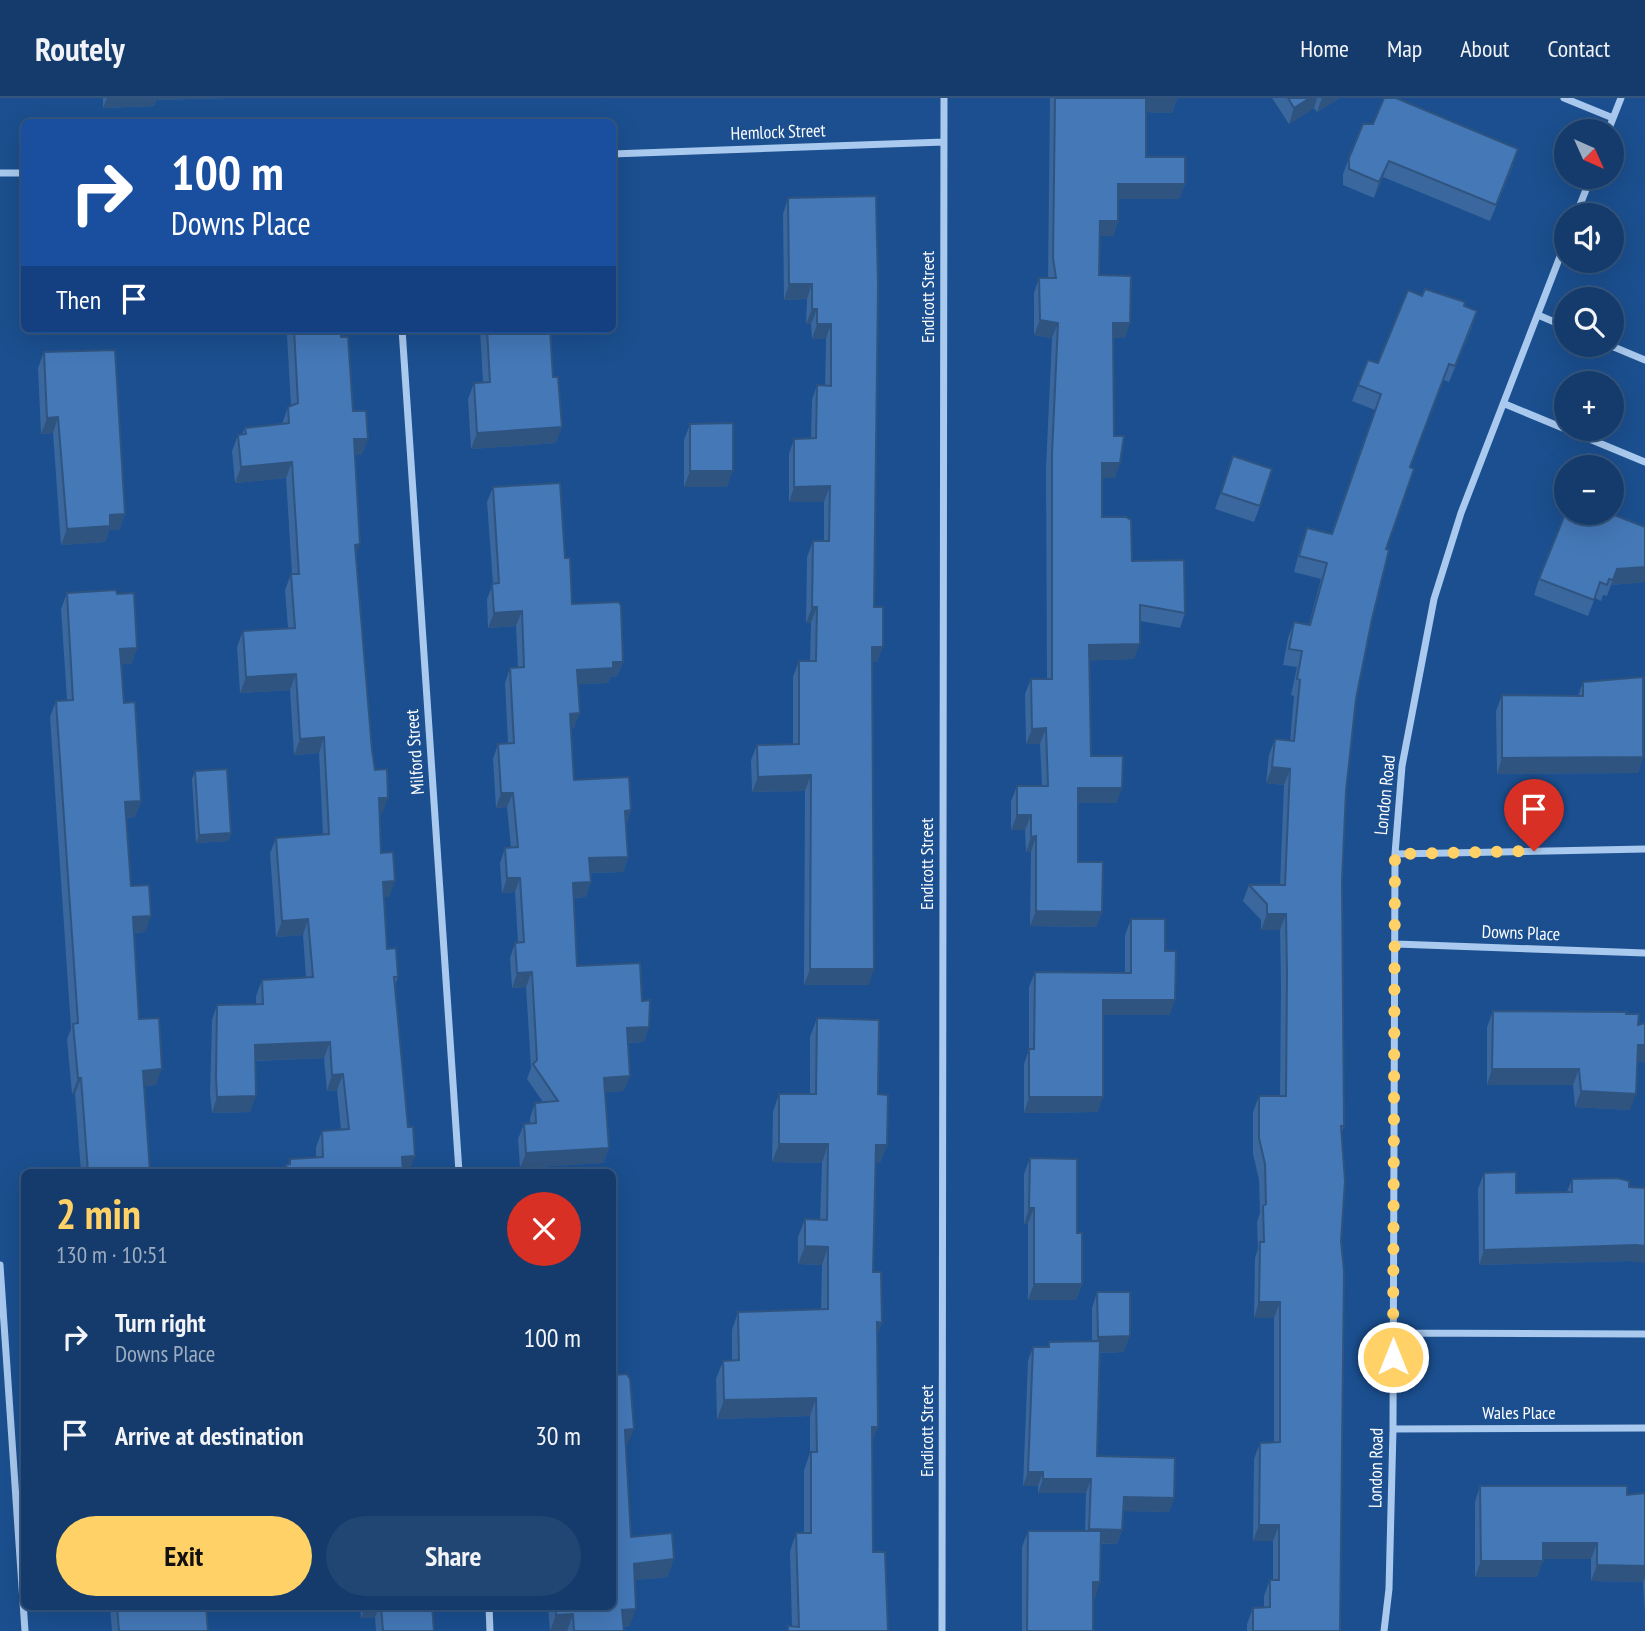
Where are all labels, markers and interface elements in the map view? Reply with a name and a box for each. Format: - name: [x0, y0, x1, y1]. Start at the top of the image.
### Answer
- text: Routely: [35, 27, 125, 70]
- text: Home: [1300, 33, 1349, 64]
- text: Map: [1387, 33, 1422, 64]
- text: About: [1460, 33, 1509, 64]
- text: Contact: [1547, 33, 1610, 64]
- street label: Hemlock Street: [730, 118, 826, 145]
- north arrow: [1554, 119, 1624, 189]
- map controls: [1554, 119, 1624, 525]
- text: 100 m: [171, 140, 284, 204]
- icon: right: [56, 147, 147, 238]
- text: Downs Place: [171, 202, 311, 244]
- button: sound: [1554, 203, 1624, 273]
- street label: Endicott Street: [916, 251, 939, 343]
- icon: arrive: [115, 280, 153, 318]
- text: Then: [56, 283, 101, 316]
- button: search: [1554, 287, 1624, 357]
- button: +: [1554, 371, 1624, 441]
- button: −: [1554, 455, 1624, 525]
- street label: Milford Street: [400, 708, 429, 796]
- street label: London Road: [1369, 754, 1400, 836]
- pin: [1504, 779, 1564, 851]
- icon: arrive: [1515, 790, 1553, 828]
- street label: Endicott Street: [915, 818, 938, 910]
- street label: Downs Place: [1481, 920, 1561, 945]
- text: 2 min: [56, 1186, 141, 1241]
- button: close: [507, 1192, 581, 1266]
- text: 130 m · 10:51: [56, 1240, 168, 1269]
- text: Turn right: [115, 1306, 206, 1339]
- icon: right: [56, 1318, 94, 1356]
- position arrow: [1356, 1320, 1430, 1394]
- text: 100 m: [523, 1321, 581, 1354]
- text: Downs Place: [115, 1339, 215, 1368]
- street label: Endicott Street: [915, 1385, 938, 1477]
- street label: Wales Place: [1482, 1401, 1556, 1424]
- icon: arrive: [56, 1416, 94, 1454]
- text: Arrive at destination: [115, 1419, 304, 1452]
- text: 30 m: [535, 1419, 581, 1452]
- street label: London Road: [1363, 1428, 1388, 1508]
- button: Exit: [56, 1516, 312, 1596]
- button: Share: [326, 1516, 581, 1596]

